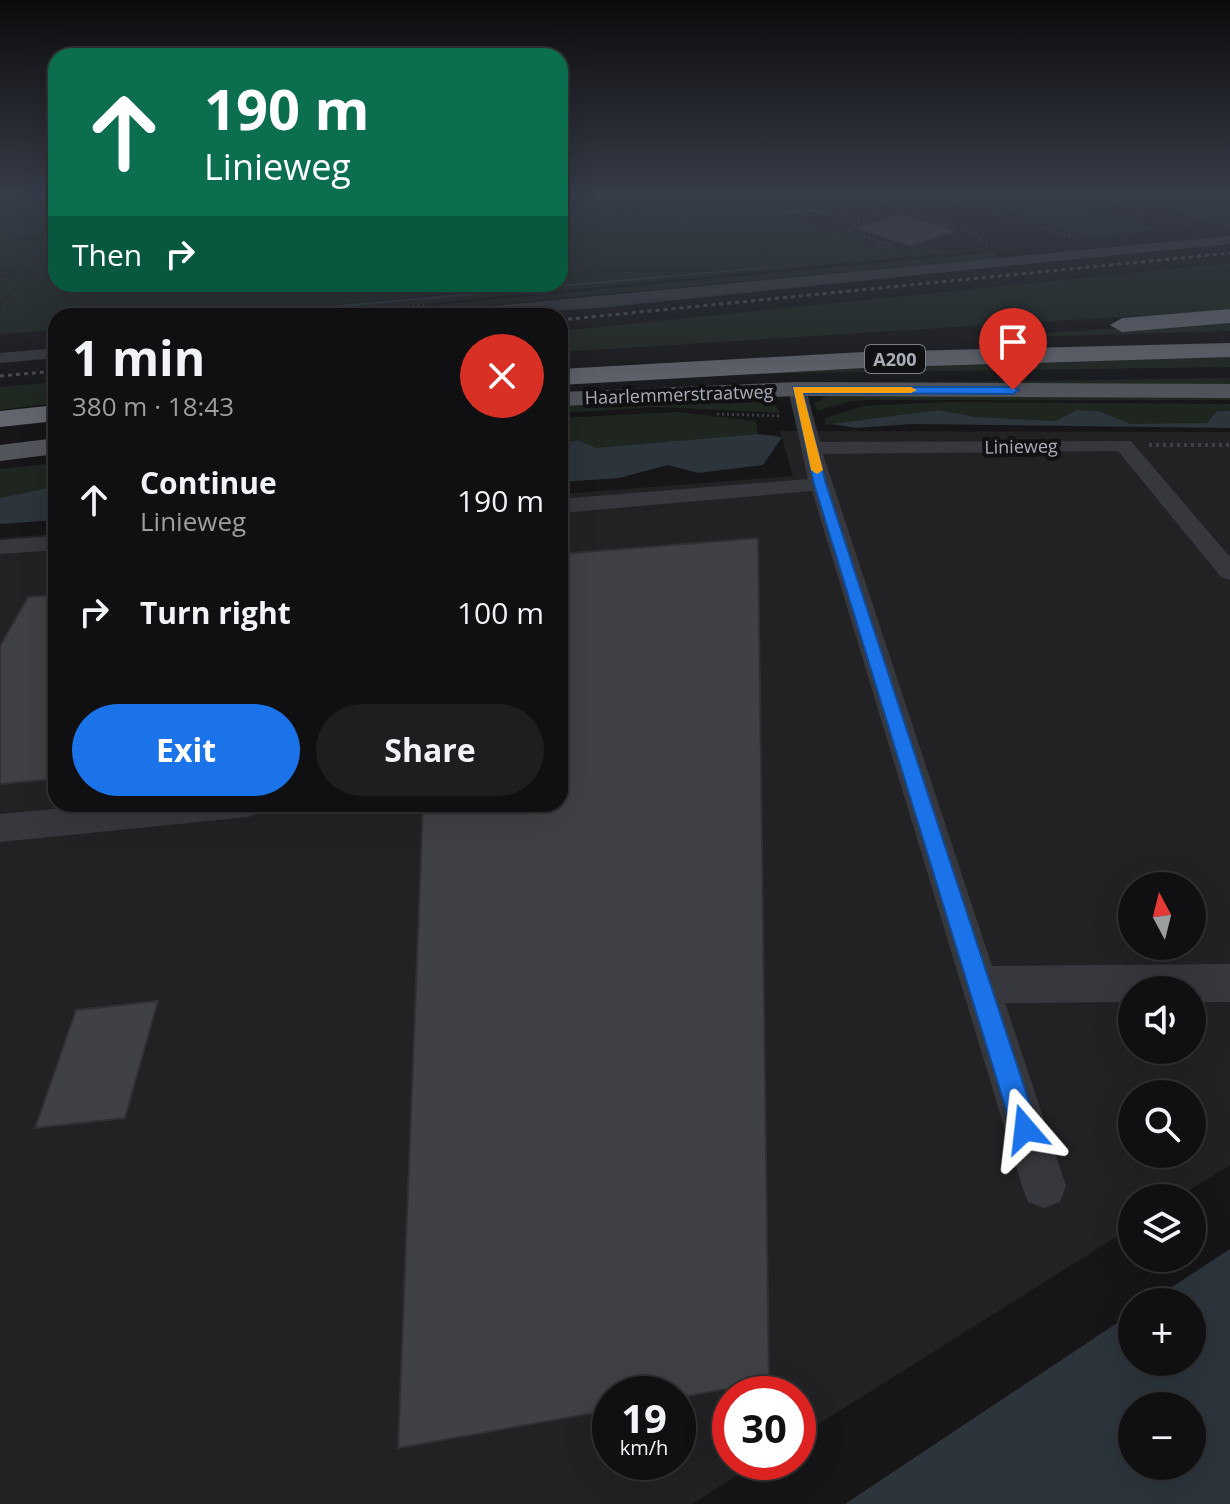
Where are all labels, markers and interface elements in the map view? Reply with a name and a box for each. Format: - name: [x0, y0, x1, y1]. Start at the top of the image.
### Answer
- text: 190 m: [204, 70, 370, 146]
- icon: ahead: [72, 80, 176, 184]
- text: Linieweg: [204, 142, 351, 191]
- icon: right: [158, 232, 202, 276]
- text: Then: [72, 234, 142, 275]
- pin: [979, 308, 1047, 390]
- icon: arrive: [991, 320, 1035, 364]
- text: 1 min: [72, 325, 205, 390]
- button: close: [460, 334, 544, 418]
- road number: A200: [865, 345, 925, 373]
- street label: Haarlemmerstraatweg: [584, 379, 774, 409]
- text: 380 m · 18:43: [72, 388, 234, 424]
- street label: Linieweg: [984, 433, 1058, 459]
- text: Continue: [140, 462, 277, 503]
- icon: ahead: [72, 478, 116, 522]
- text: 190 m: [457, 480, 544, 521]
- text: Linieweg: [140, 503, 246, 539]
- icon: right: [72, 590, 116, 634]
- text: Turn right: [140, 592, 291, 633]
- text: 100 m: [457, 592, 544, 633]
- button: Exit: [72, 704, 300, 796]
- button: Share: [316, 704, 544, 796]
- north arrow: [1118, 872, 1206, 960]
- map controls: [1118, 872, 1206, 1480]
- button: sound: [1118, 976, 1206, 1064]
- button: search: [1118, 1080, 1206, 1168]
- position arrow: [983, 1087, 1067, 1171]
- button: layers: [1118, 1184, 1206, 1272]
- button: +: [1118, 1288, 1206, 1376]
- speed limit sign: 30: [712, 1376, 816, 1480]
- text: 19: [621, 1390, 667, 1445]
- button: −: [1118, 1392, 1206, 1480]
- text: km/h: [620, 1434, 668, 1461]

